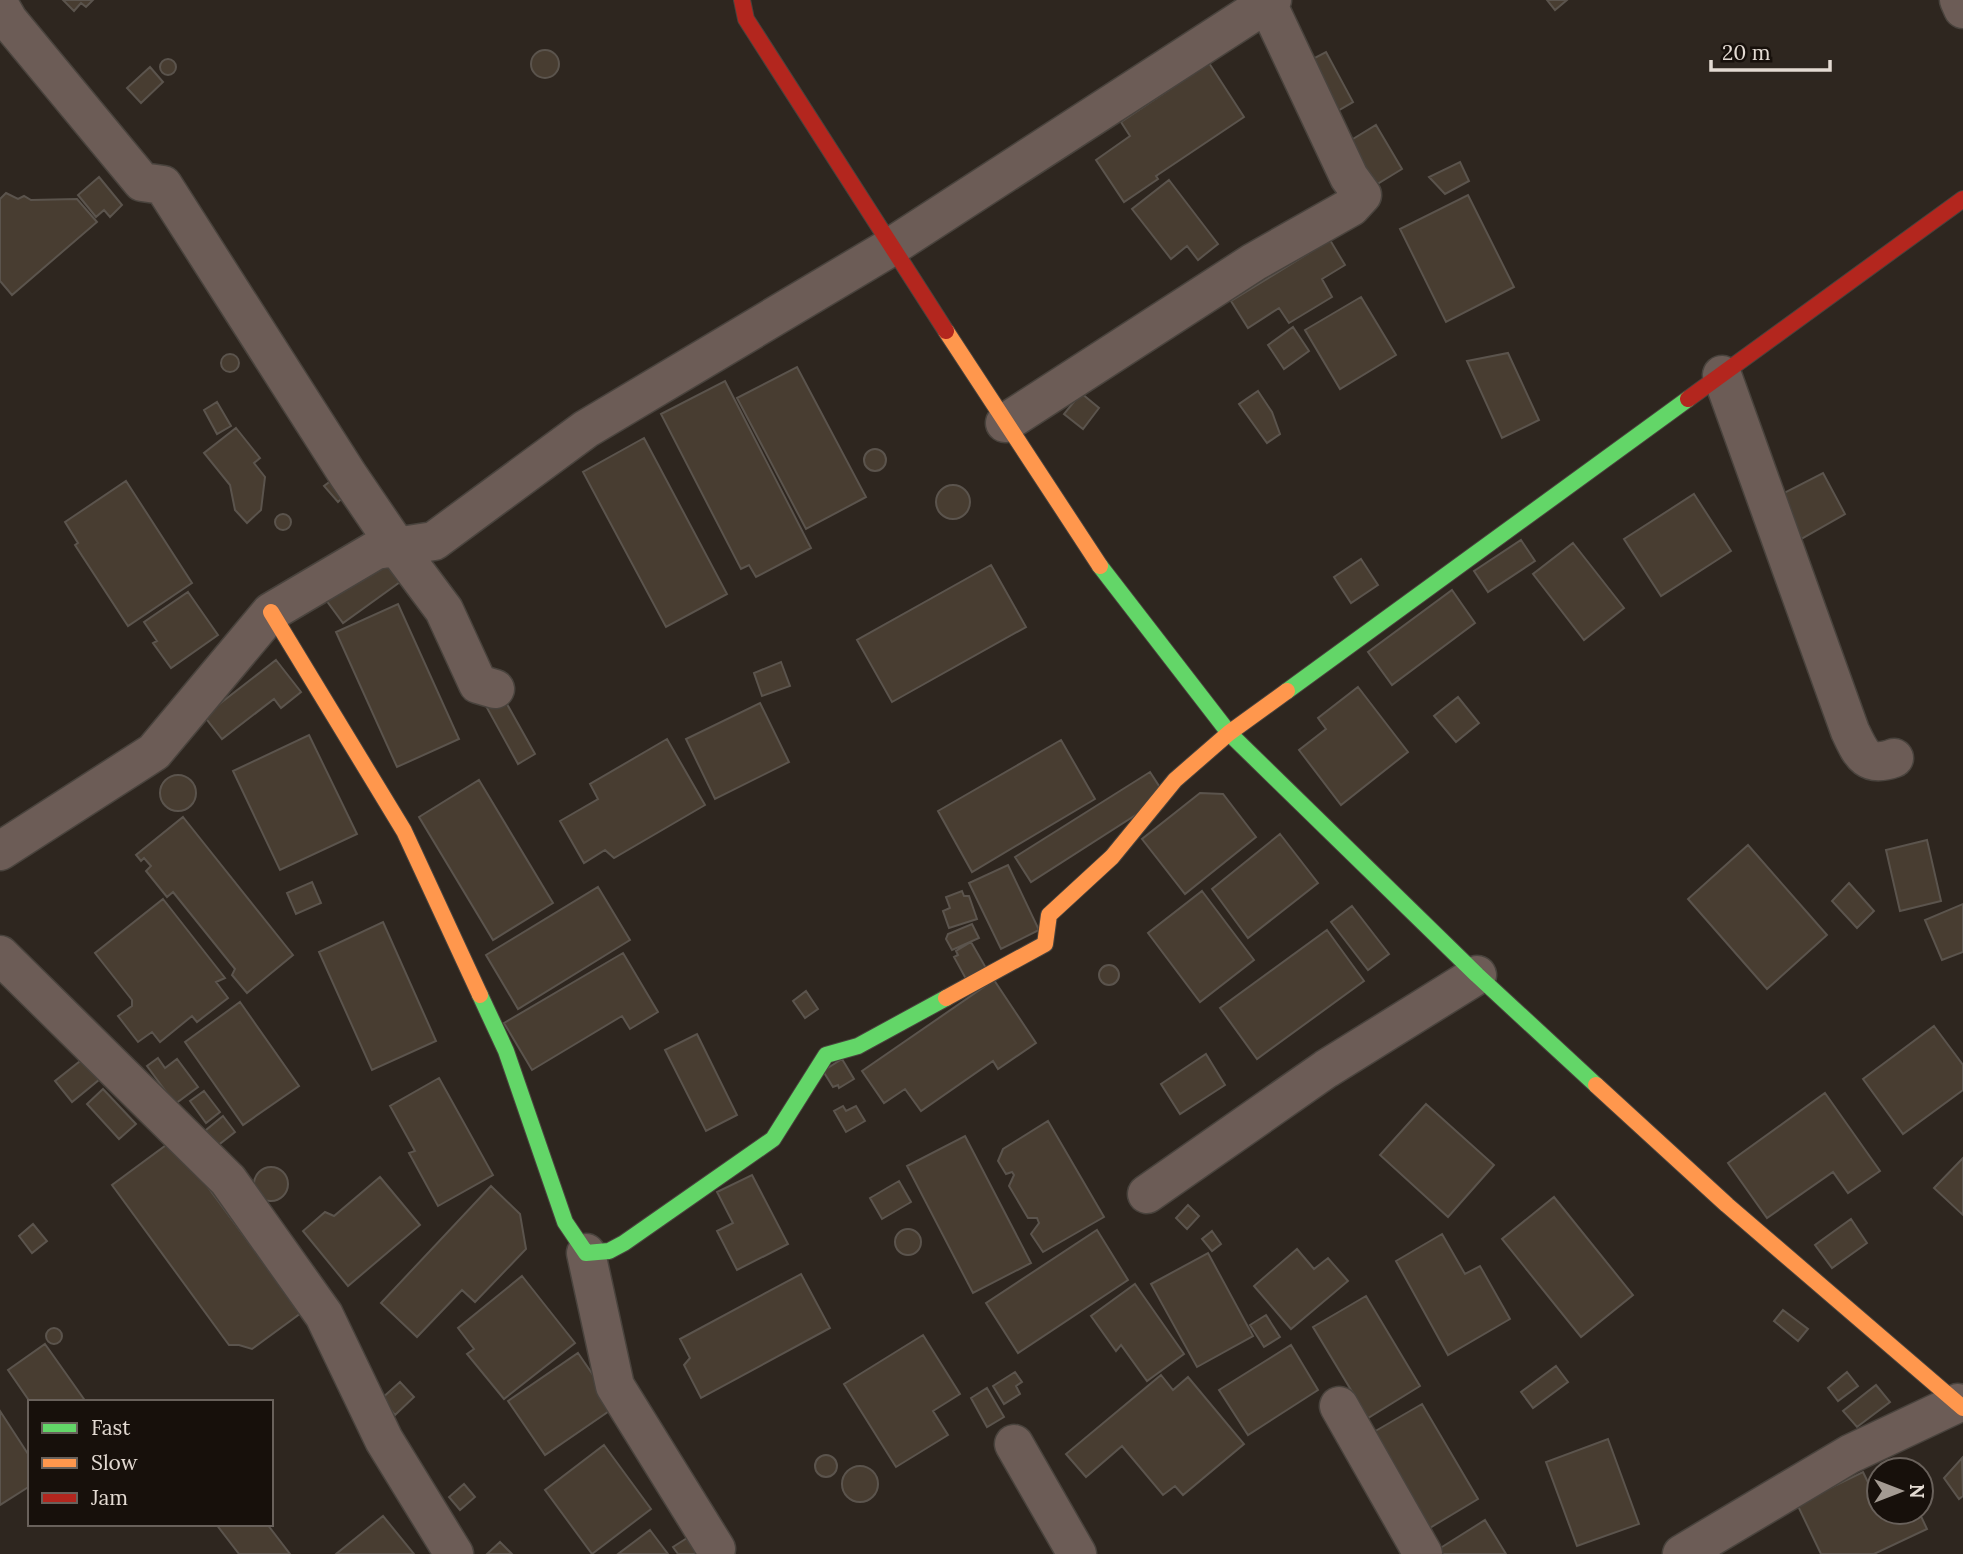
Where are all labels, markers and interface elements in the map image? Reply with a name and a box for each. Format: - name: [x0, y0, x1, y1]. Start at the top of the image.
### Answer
- scale bar: [1711, 28, 1830, 72]
- text: 20 m: [1722, 39, 1771, 66]
- legend: [28, 1400, 273, 1526]
- text: Fast: [91, 1414, 131, 1441]
- text: Slow: [91, 1449, 138, 1476]
- north arrow: [1865, 1456, 1935, 1526]
- text: Jam: [90, 1484, 128, 1511]
- text: N: [1905, 1484, 1929, 1499]

